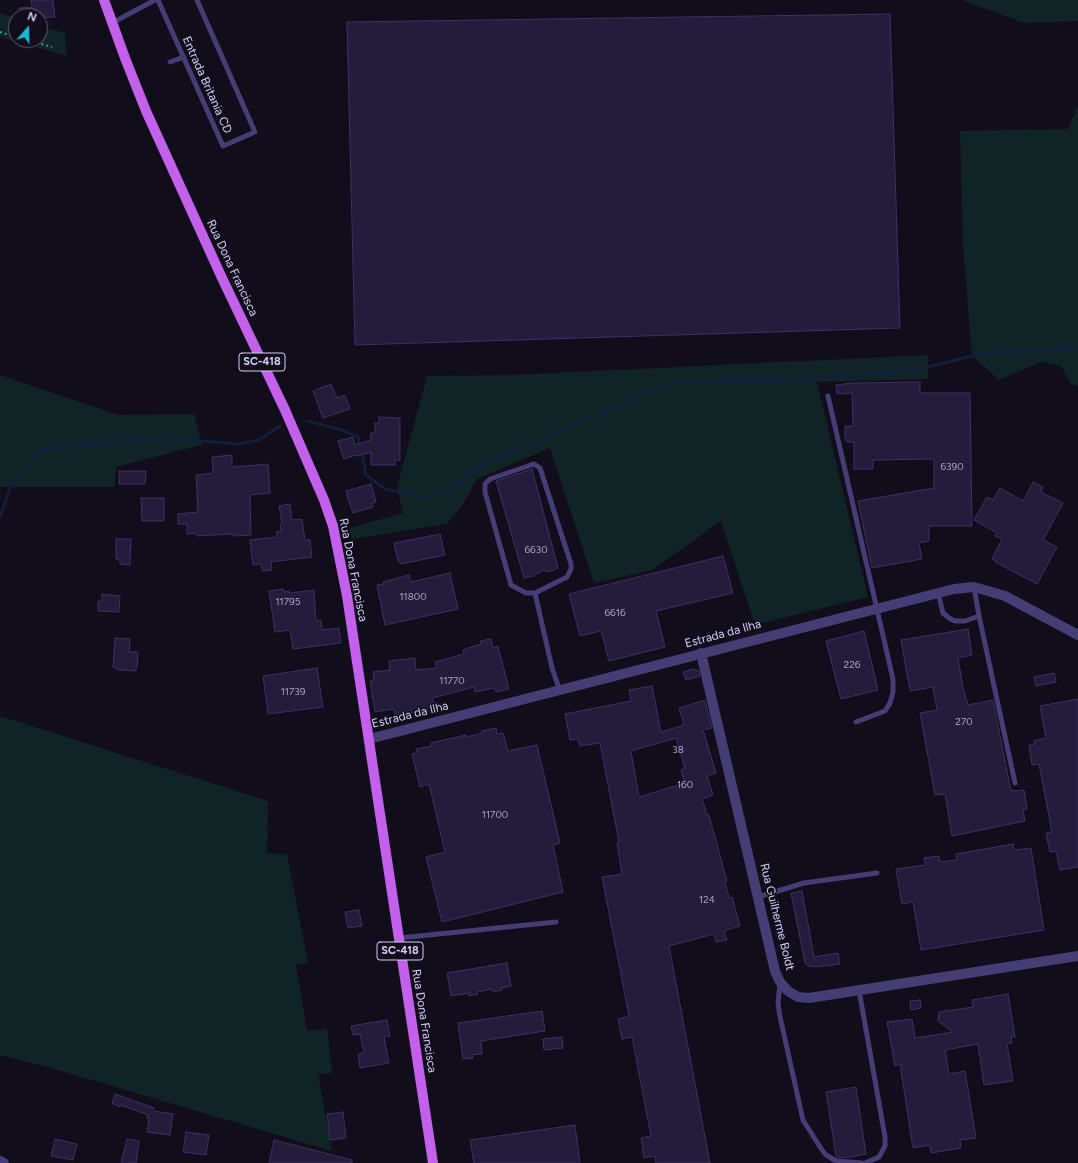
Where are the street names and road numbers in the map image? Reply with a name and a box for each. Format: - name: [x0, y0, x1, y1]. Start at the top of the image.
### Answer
- street label: Entrada Britania CD: [179, 34, 235, 136]
- street label: Rua Dona Francisca: [203, 217, 261, 319]
- road number: SC-418: [239, 353, 285, 371]
- street label: Rua Dona Francisca: [336, 517, 370, 623]
- street label: Estrada da Ilha: [683, 617, 763, 651]
- street label: Estrada da Ilha: [370, 699, 450, 731]
- street label: Rua Guilherme Boldt: [757, 862, 797, 972]
- road number: SC-418: [377, 942, 423, 960]
- street label: Rua Dona Francisca: [409, 968, 439, 1074]

